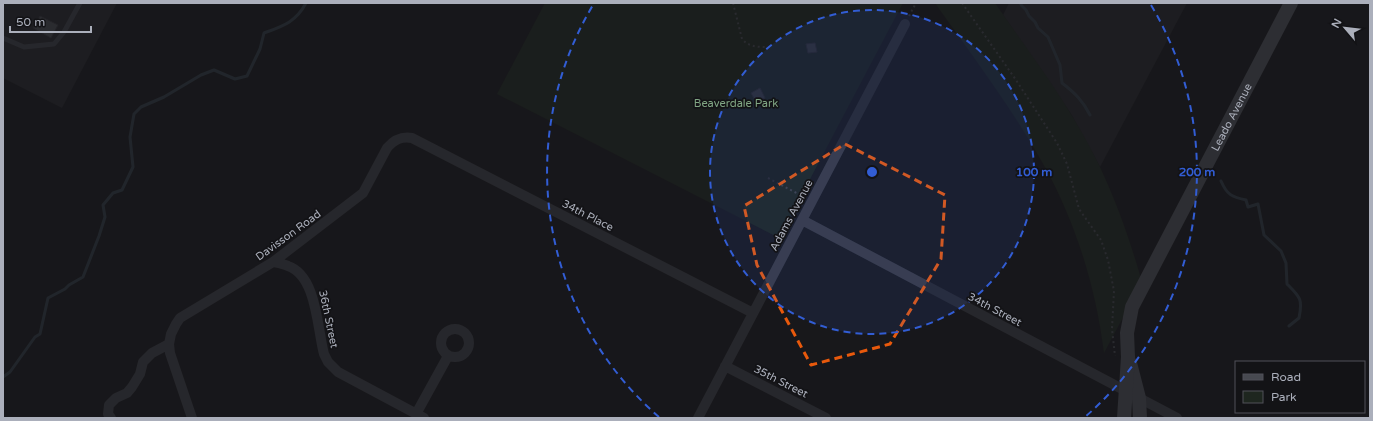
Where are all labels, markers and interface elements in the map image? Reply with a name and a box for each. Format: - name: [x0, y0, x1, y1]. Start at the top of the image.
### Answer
- scale bar: [10, 8, 91, 34]
- north arrow: [1325, 8, 1365, 48]
- text: 50 m: [16, 15, 45, 29]
- text: N: [1329, 17, 1344, 30]
- street label: Leado Avenue: [1209, 81, 1255, 153]
- park label: Beaverdale Park: [694, 97, 778, 110]
- centre of rings: [865, 165, 879, 179]
- text: 100 m: [1016, 165, 1052, 179]
- text: 200 m: [1179, 165, 1215, 179]
- street label: Adams Avenue: [767, 177, 816, 253]
- street label: 34th Place: [560, 197, 616, 234]
- street label: Davisson Road: [253, 207, 323, 263]
- street label: 36th Street: [316, 289, 341, 349]
- street label: 34th Street: [966, 290, 1024, 329]
- legend: [1235, 361, 1365, 413]
- street label: 35th Street: [752, 362, 810, 401]
- text: Road: [1271, 370, 1301, 384]
- text: Park: [1271, 390, 1297, 404]

